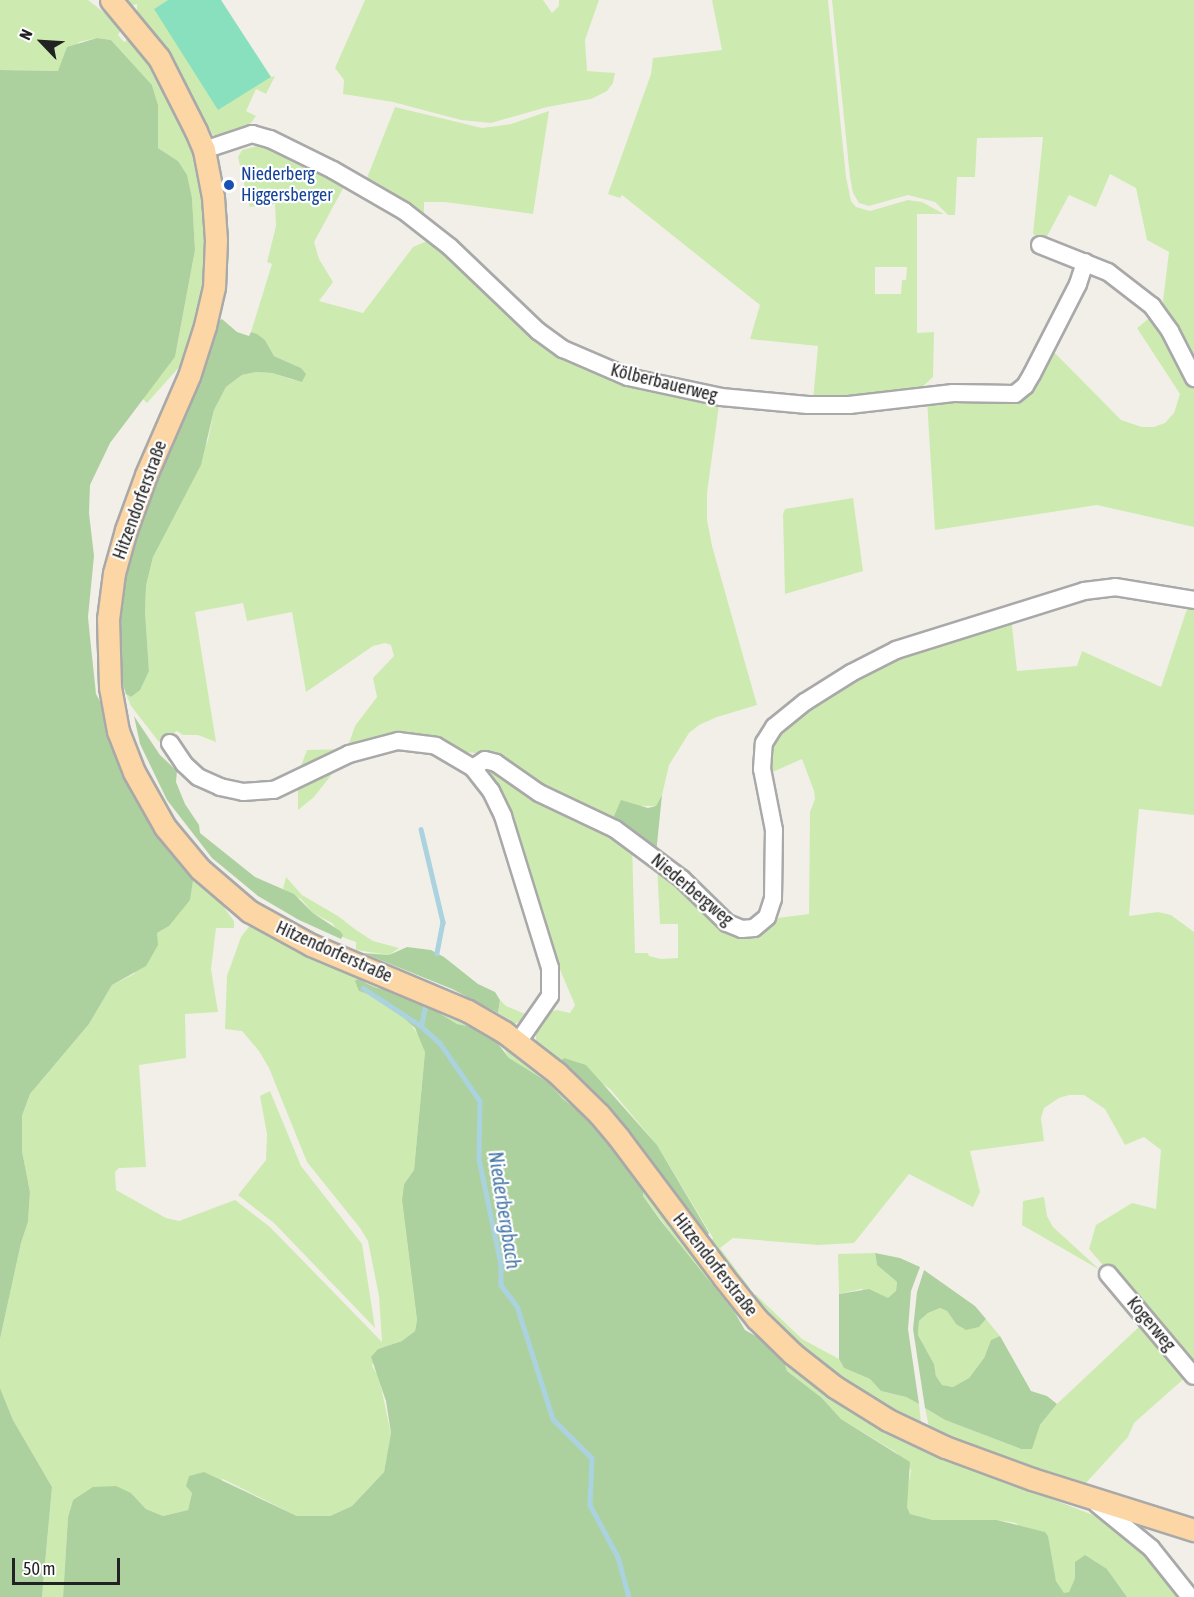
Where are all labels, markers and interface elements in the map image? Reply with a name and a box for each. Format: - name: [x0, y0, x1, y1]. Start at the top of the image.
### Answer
- north arrow: [12, 12, 72, 72]
- text: N: [16, 26, 36, 42]
- place label: Niederberg Higgersberger: [241, 164, 333, 207]
- marker: Niederberg Higgersberger: [222, 178, 236, 192]
- street label: Kölberbauerweg: [608, 359, 720, 407]
- street label: Hitzendorferstraße: [108, 438, 172, 562]
- street label: Niederbergweg: [647, 849, 737, 931]
- street label: Hitzendorferstraße: [272, 917, 396, 987]
- water label: Niederbergbach: [484, 1150, 526, 1270]
- street label: Hitzendorferstraße: [668, 1209, 762, 1321]
- street label: Kogerweg: [1122, 1292, 1180, 1356]
- scale bar: [15, 1546, 123, 1584]
- text: 50 m: [23, 1558, 55, 1579]

